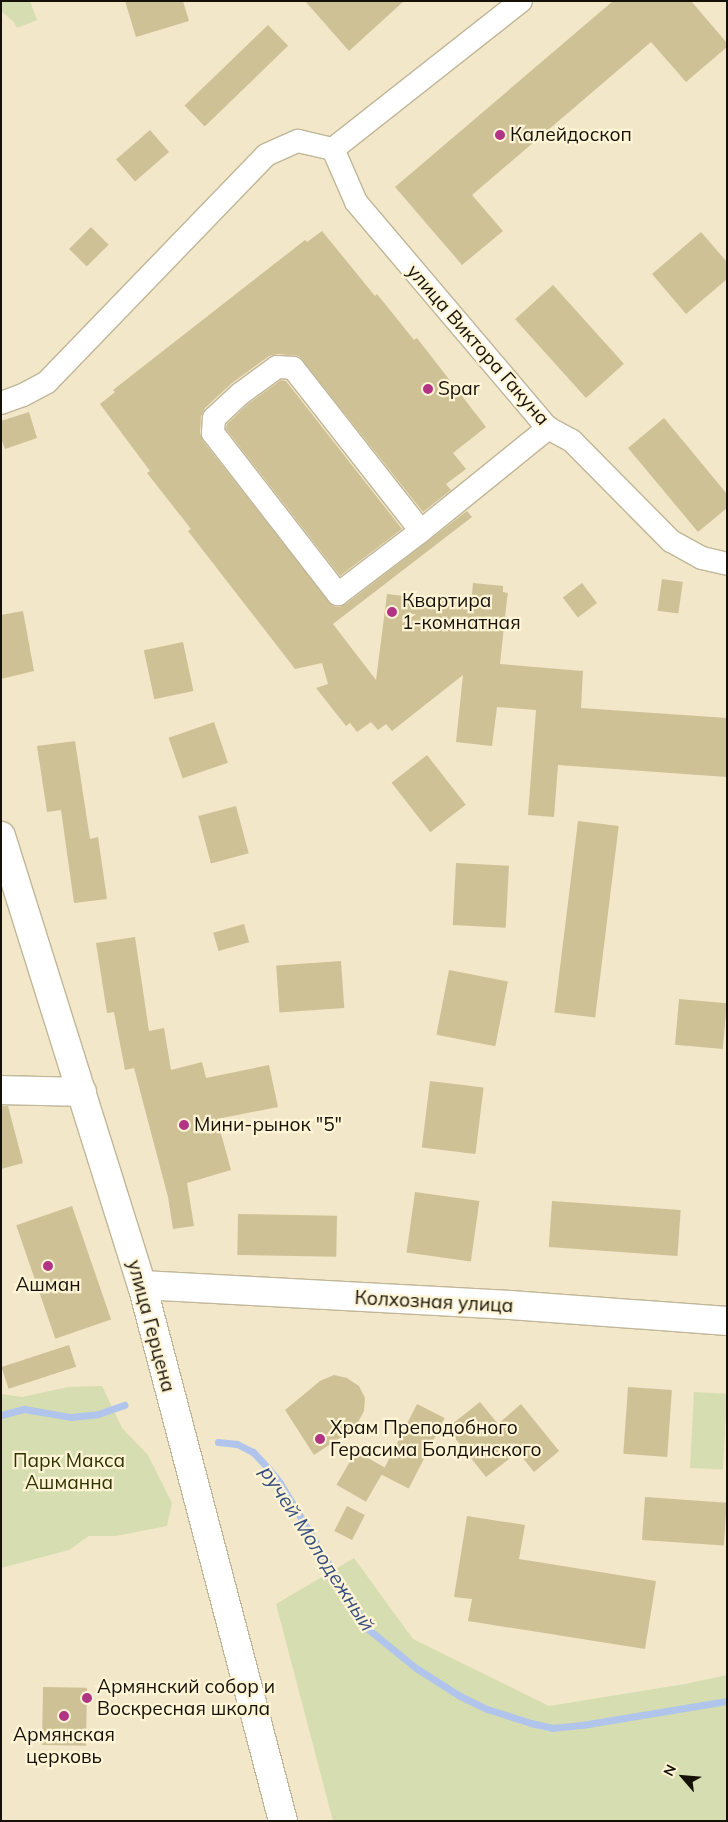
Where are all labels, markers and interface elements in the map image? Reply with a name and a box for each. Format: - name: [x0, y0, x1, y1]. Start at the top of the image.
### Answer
- place label: Калейдоскоп: [510, 124, 632, 146]
- marker: Калейдоскоп: [494, 129, 506, 141]
- street label: улица Виктора Гакуна: [402, 260, 554, 430]
- place label: Spar: [438, 378, 480, 400]
- marker: Spar: [422, 383, 434, 395]
- place label: Квартира 1-комнатная: [402, 590, 521, 634]
- marker: Квартира 1-комнатная: [386, 606, 398, 618]
- place label: Мини-рынок "5": [194, 1114, 342, 1136]
- marker: Мини-рынок "5": [178, 1119, 190, 1131]
- street label: улица Герцена: [122, 1257, 180, 1395]
- marker: Ашман: [42, 1260, 54, 1272]
- place label: Ашман: [15, 1274, 81, 1296]
- street label: Колхозная улица: [354, 1286, 514, 1318]
- place label: Храм Преподобного Герасима Болдинского: [330, 1417, 542, 1461]
- marker: Храм Преподобного Герасима Болдинского: [314, 1433, 326, 1445]
- park label: Парк Макса Ашманна: [13, 1450, 125, 1494]
- water label: ручей Молодежный: [256, 1461, 380, 1635]
- place label: Армянский собор и Воскресная школа: [97, 1676, 275, 1720]
- marker: Армянский собор и Воскресная школа: [81, 1692, 93, 1704]
- marker: Армянская церковь: [58, 1710, 70, 1722]
- place label: Армянская церковь: [13, 1724, 115, 1768]
- north arrow: [658, 1752, 708, 1802]
- text: N: [659, 1761, 680, 1779]

